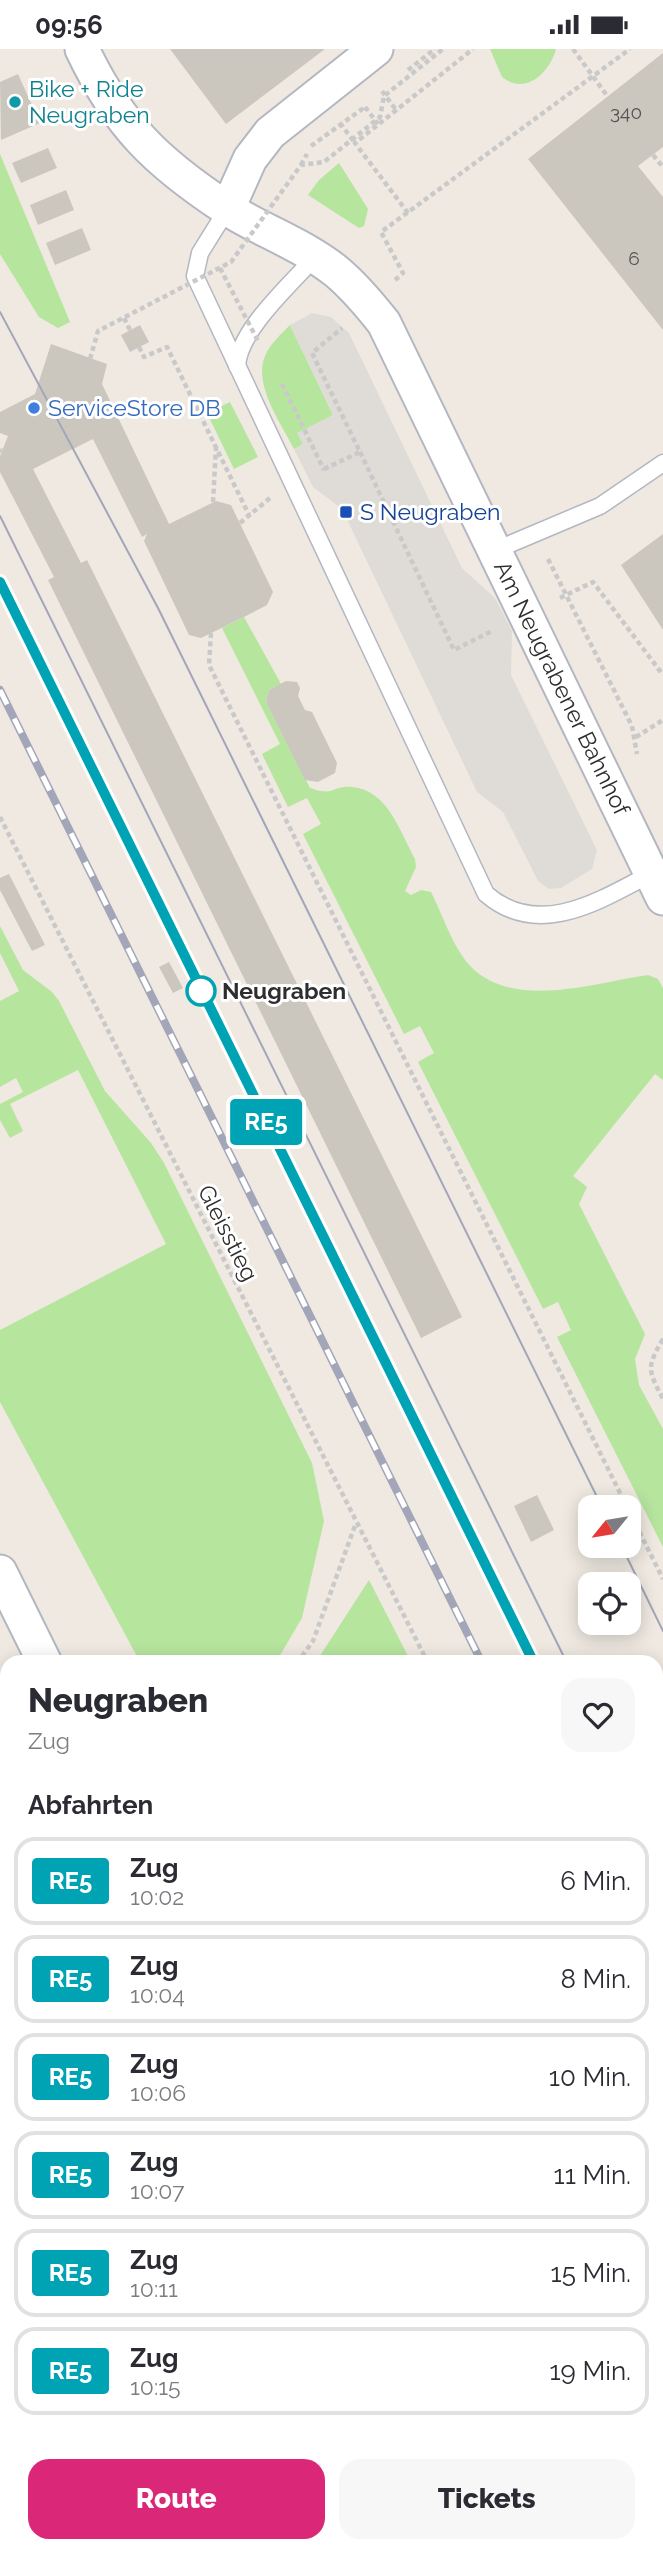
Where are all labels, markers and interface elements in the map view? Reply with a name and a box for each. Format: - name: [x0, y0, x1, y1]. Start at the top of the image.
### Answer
- text: 09:56: [35, 10, 103, 40]
- place label: Bike + Ride Neugraben: [29, 75, 150, 128]
- marker: Bike + Ride Neugraben: [7, 94, 23, 110]
- house number: 340: [610, 101, 642, 123]
- house number: 6: [628, 247, 640, 269]
- place label: ServiceStore DB: [48, 394, 221, 421]
- marker: ServiceStore DB: [26, 400, 42, 416]
- place label: S Neugraben: [360, 498, 500, 525]
- marker: S Neugraben: [338, 504, 354, 520]
- street label: Am Neugrabener Bahnhof: [489, 556, 636, 820]
- marker: Neugraben: [186, 976, 216, 1006]
- place label: Neugraben: [222, 977, 346, 1004]
- line badge: RE5: [226, 1099, 306, 1145]
- text: RE5: [244, 1107, 288, 1136]
- street label: Gleisstieg: [193, 1180, 264, 1285]
- north arrow: [578, 1495, 640, 1557]
- map controls: [578, 1495, 641, 1635]
- button: locate: [578, 1572, 641, 1635]
- button: heart: [561, 1678, 635, 1752]
- text: Neugraben: [28, 1681, 208, 1720]
- text: Zug: [28, 1727, 70, 1754]
- text: Abfahrten: [28, 1790, 153, 1820]
- text: Zug: [130, 1853, 179, 1883]
- text: RE5: [49, 1866, 92, 1895]
- text: 6 Min.: [560, 1866, 631, 1896]
- text: 10:02: [130, 1883, 184, 1910]
- text: Zug: [130, 1951, 179, 1981]
- text: RE5: [49, 1964, 92, 1993]
- text: 8 Min.: [560, 1964, 631, 1994]
- text: 10:04: [130, 1981, 185, 2008]
- text: Zug: [130, 2049, 179, 2079]
- text: RE5: [49, 2062, 92, 2091]
- text: 10 Min.: [549, 2062, 631, 2092]
- text: 10:06: [130, 2079, 186, 2106]
- text: Zug: [130, 2147, 179, 2177]
- text: RE5: [49, 2160, 92, 2189]
- text: 11 Min.: [554, 2160, 631, 2190]
- text: 10:07: [130, 2177, 184, 2204]
- text: Zug: [130, 2245, 179, 2275]
- text: RE5: [49, 2258, 92, 2287]
- text: 15 Min.: [551, 2258, 631, 2288]
- text: 10:11: [130, 2275, 178, 2302]
- text: Zug: [130, 2343, 179, 2373]
- text: RE5: [49, 2356, 92, 2385]
- text: 19 Min.: [549, 2356, 631, 2386]
- text: 10:15: [130, 2373, 181, 2400]
- button: Route: [28, 2459, 325, 2539]
- button: Tickets: [339, 2459, 635, 2539]

